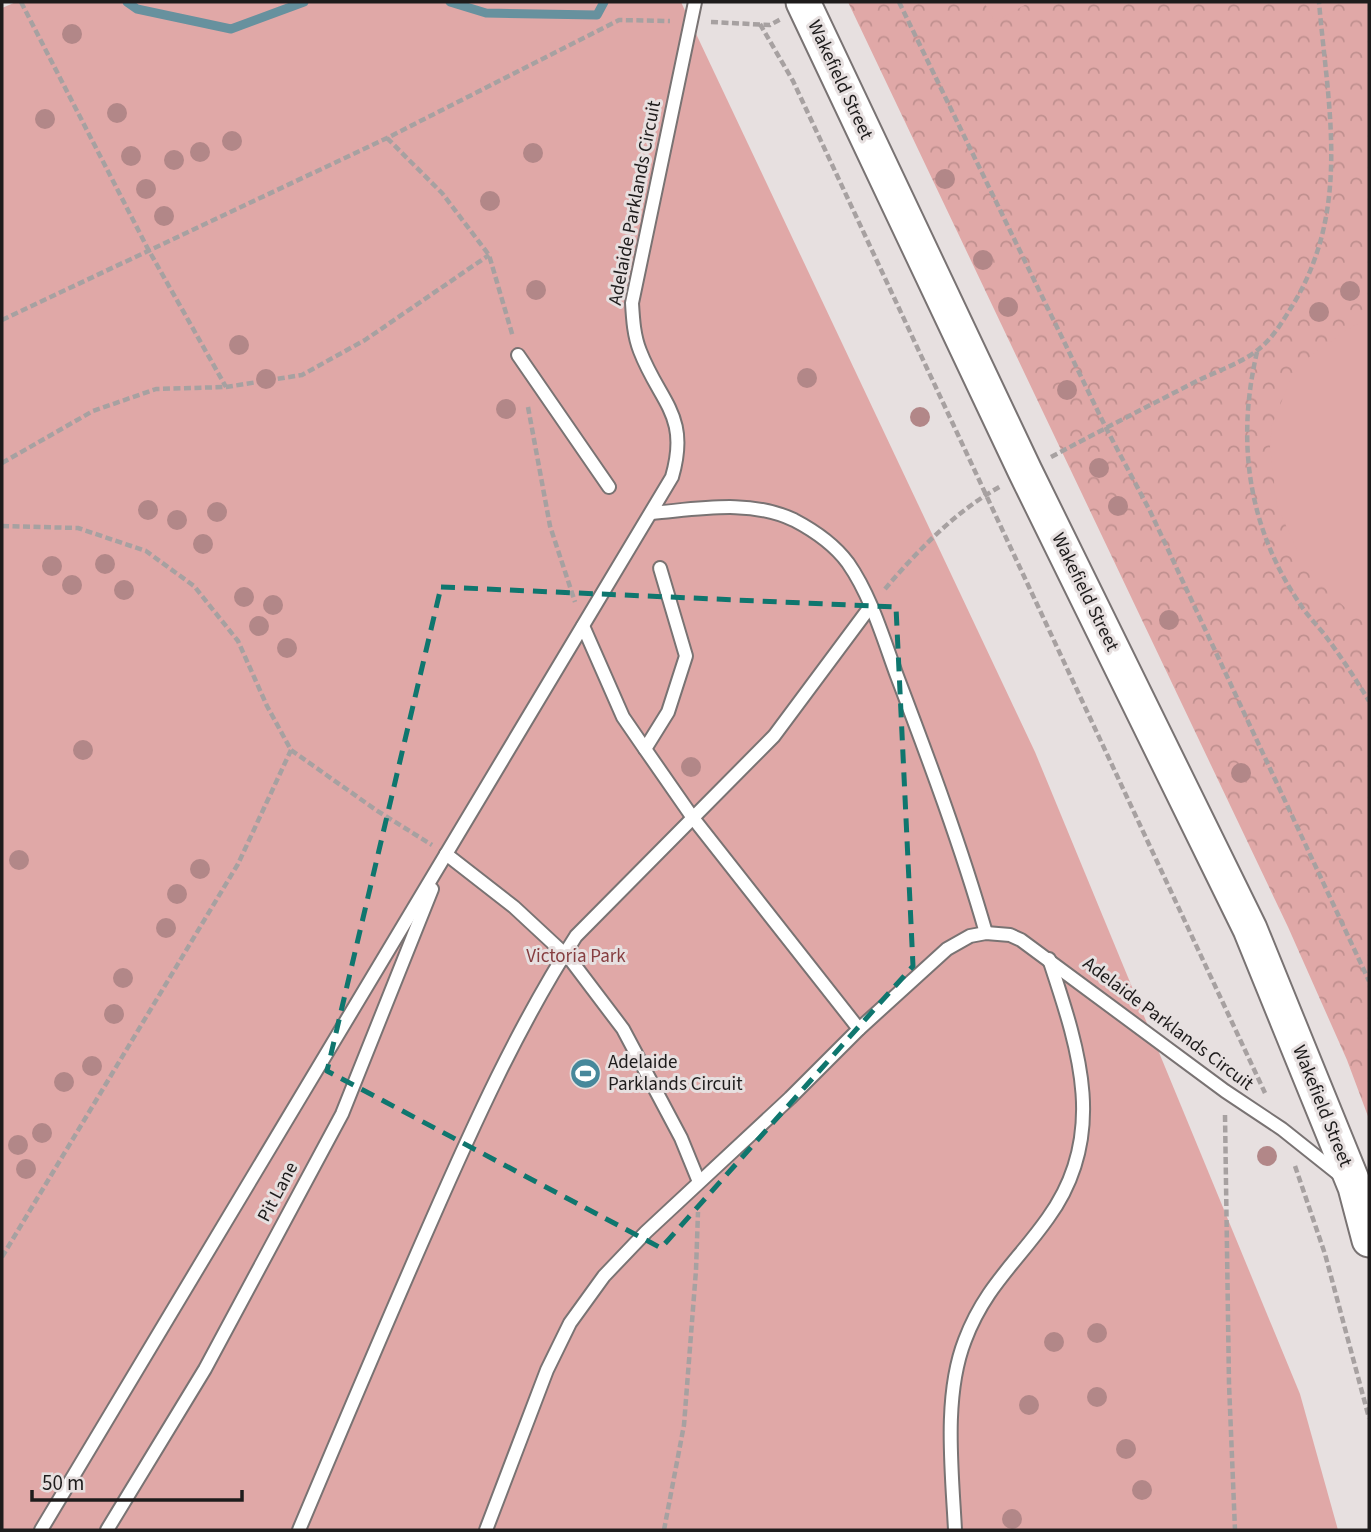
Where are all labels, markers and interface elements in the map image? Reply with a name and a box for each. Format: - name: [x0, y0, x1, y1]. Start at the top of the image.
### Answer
- street label: Wakefield Street: [800, 16, 880, 145]
- street label: Adelaide Parklands Circuit: [602, 98, 668, 308]
- street label: Wakefield Street: [1045, 528, 1126, 656]
- park label: Victoria Park: [526, 943, 626, 970]
- street label: Adelaide Parklands Circuit: [1077, 951, 1260, 1098]
- street label: Wakefield Street: [1285, 1041, 1359, 1171]
- place label: Adelaide Parklands Circuit: [608, 1049, 743, 1098]
- sports icon: Adelaide Parklands Circuit: [568, 1056, 602, 1090]
- street label: Pit Lane: [251, 1157, 305, 1227]
- scale bar: [32, 1458, 242, 1502]
- text: 50 m: [42, 1468, 84, 1498]

